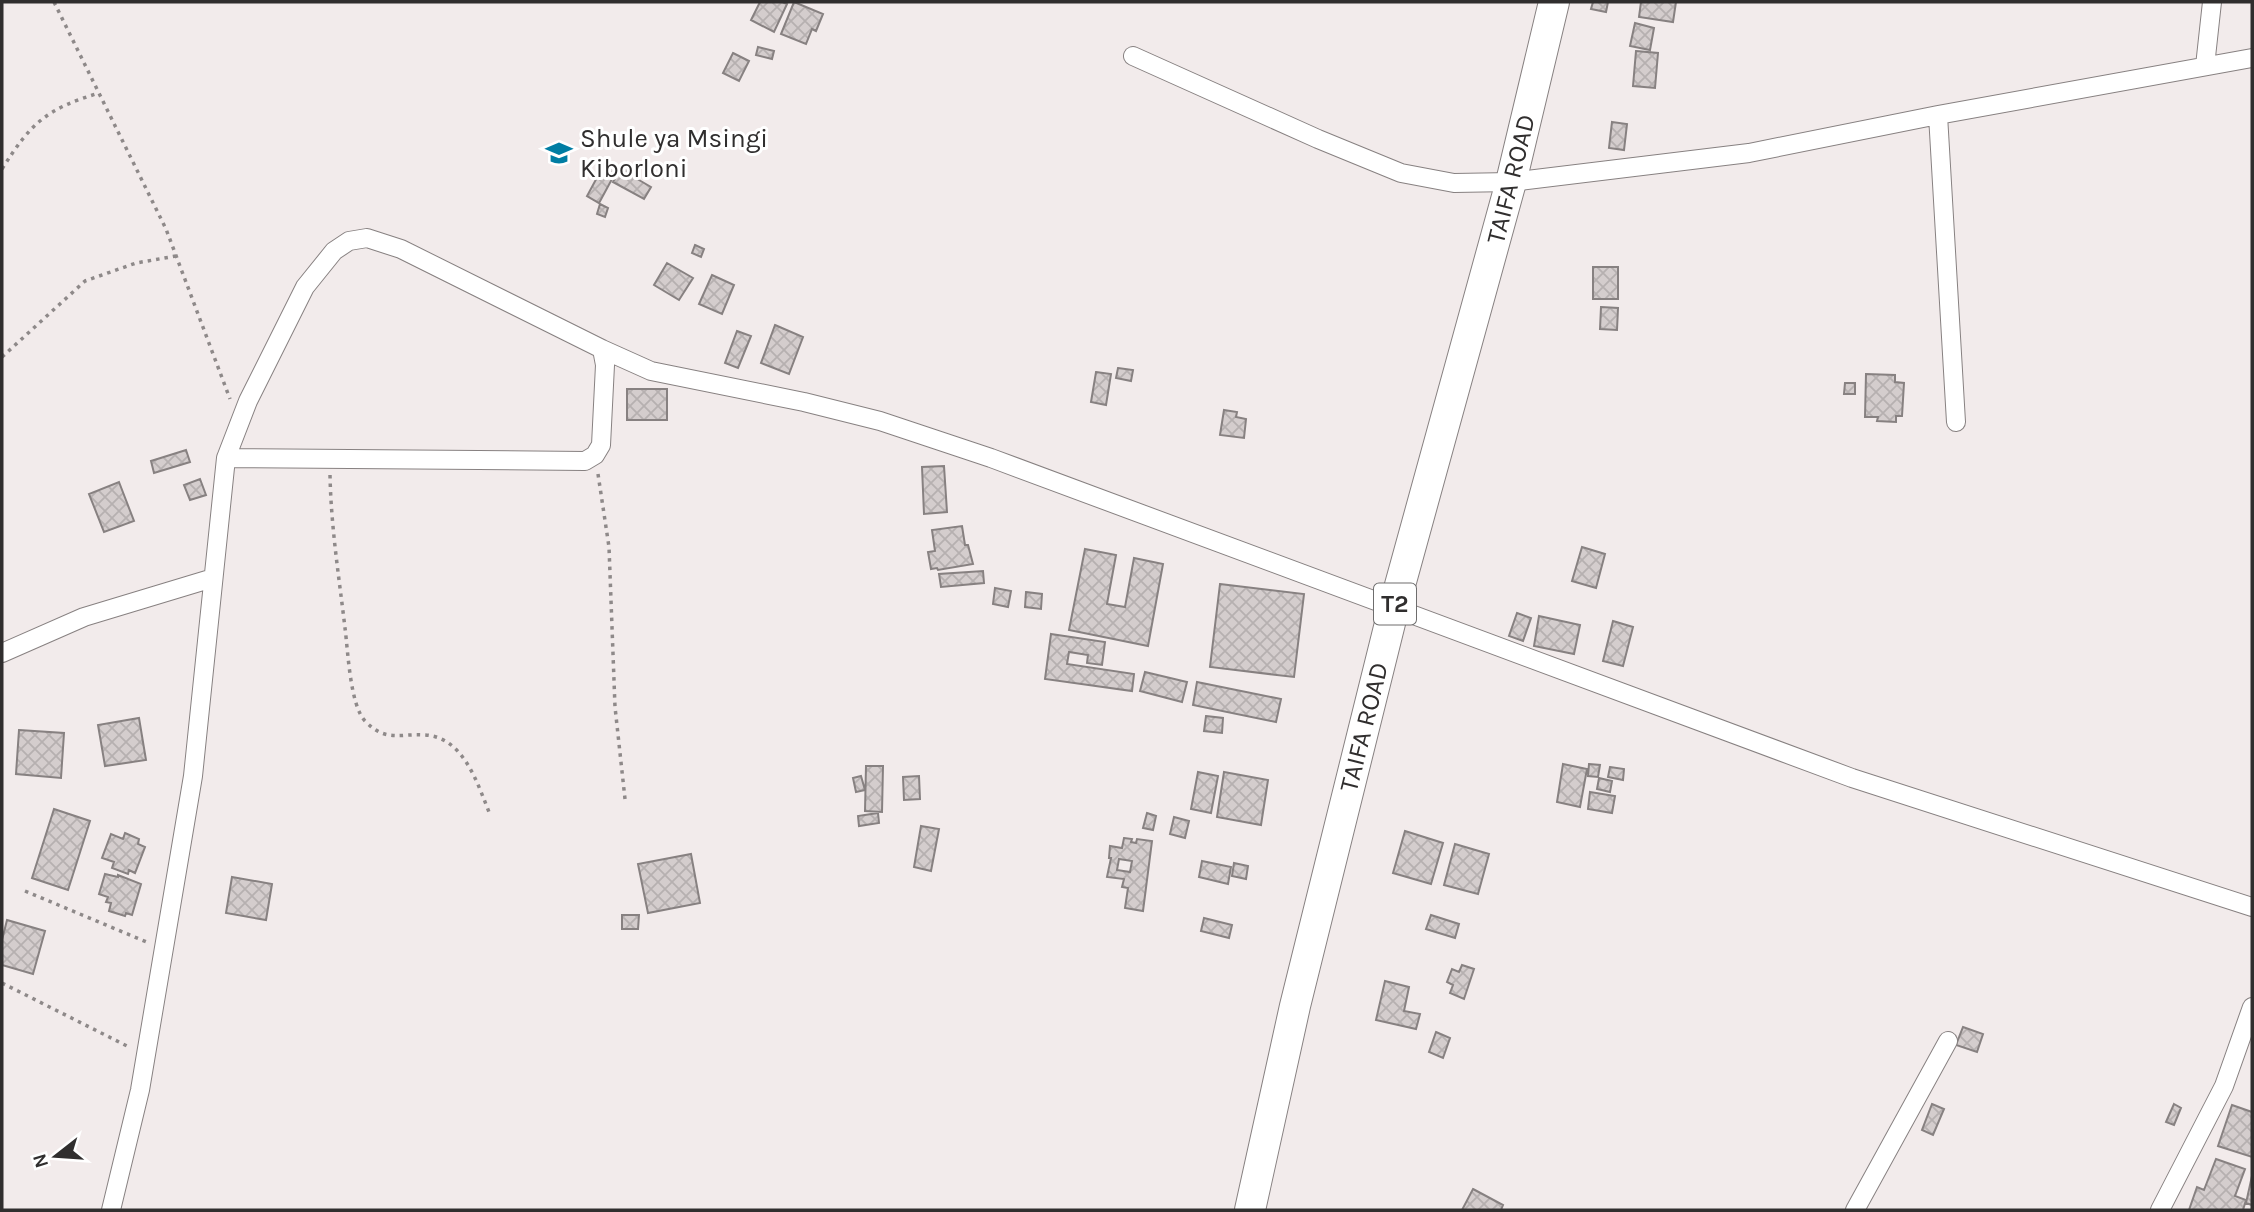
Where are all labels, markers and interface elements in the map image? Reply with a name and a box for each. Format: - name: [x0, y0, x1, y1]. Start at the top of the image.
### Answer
- street label: TAIFA ROAD: [1480, 111, 1542, 247]
- place label: Shule ya Msingi Kiborloni: [580, 123, 768, 184]
- school or university icon: Shule ya Msingi Kiborloni: [544, 138, 574, 168]
- road number: T2: [1374, 584, 1416, 624]
- street label: TAIFA ROAD: [1333, 659, 1395, 795]
- north arrow: [21, 1121, 91, 1191]
- text: N: [28, 1151, 53, 1170]

